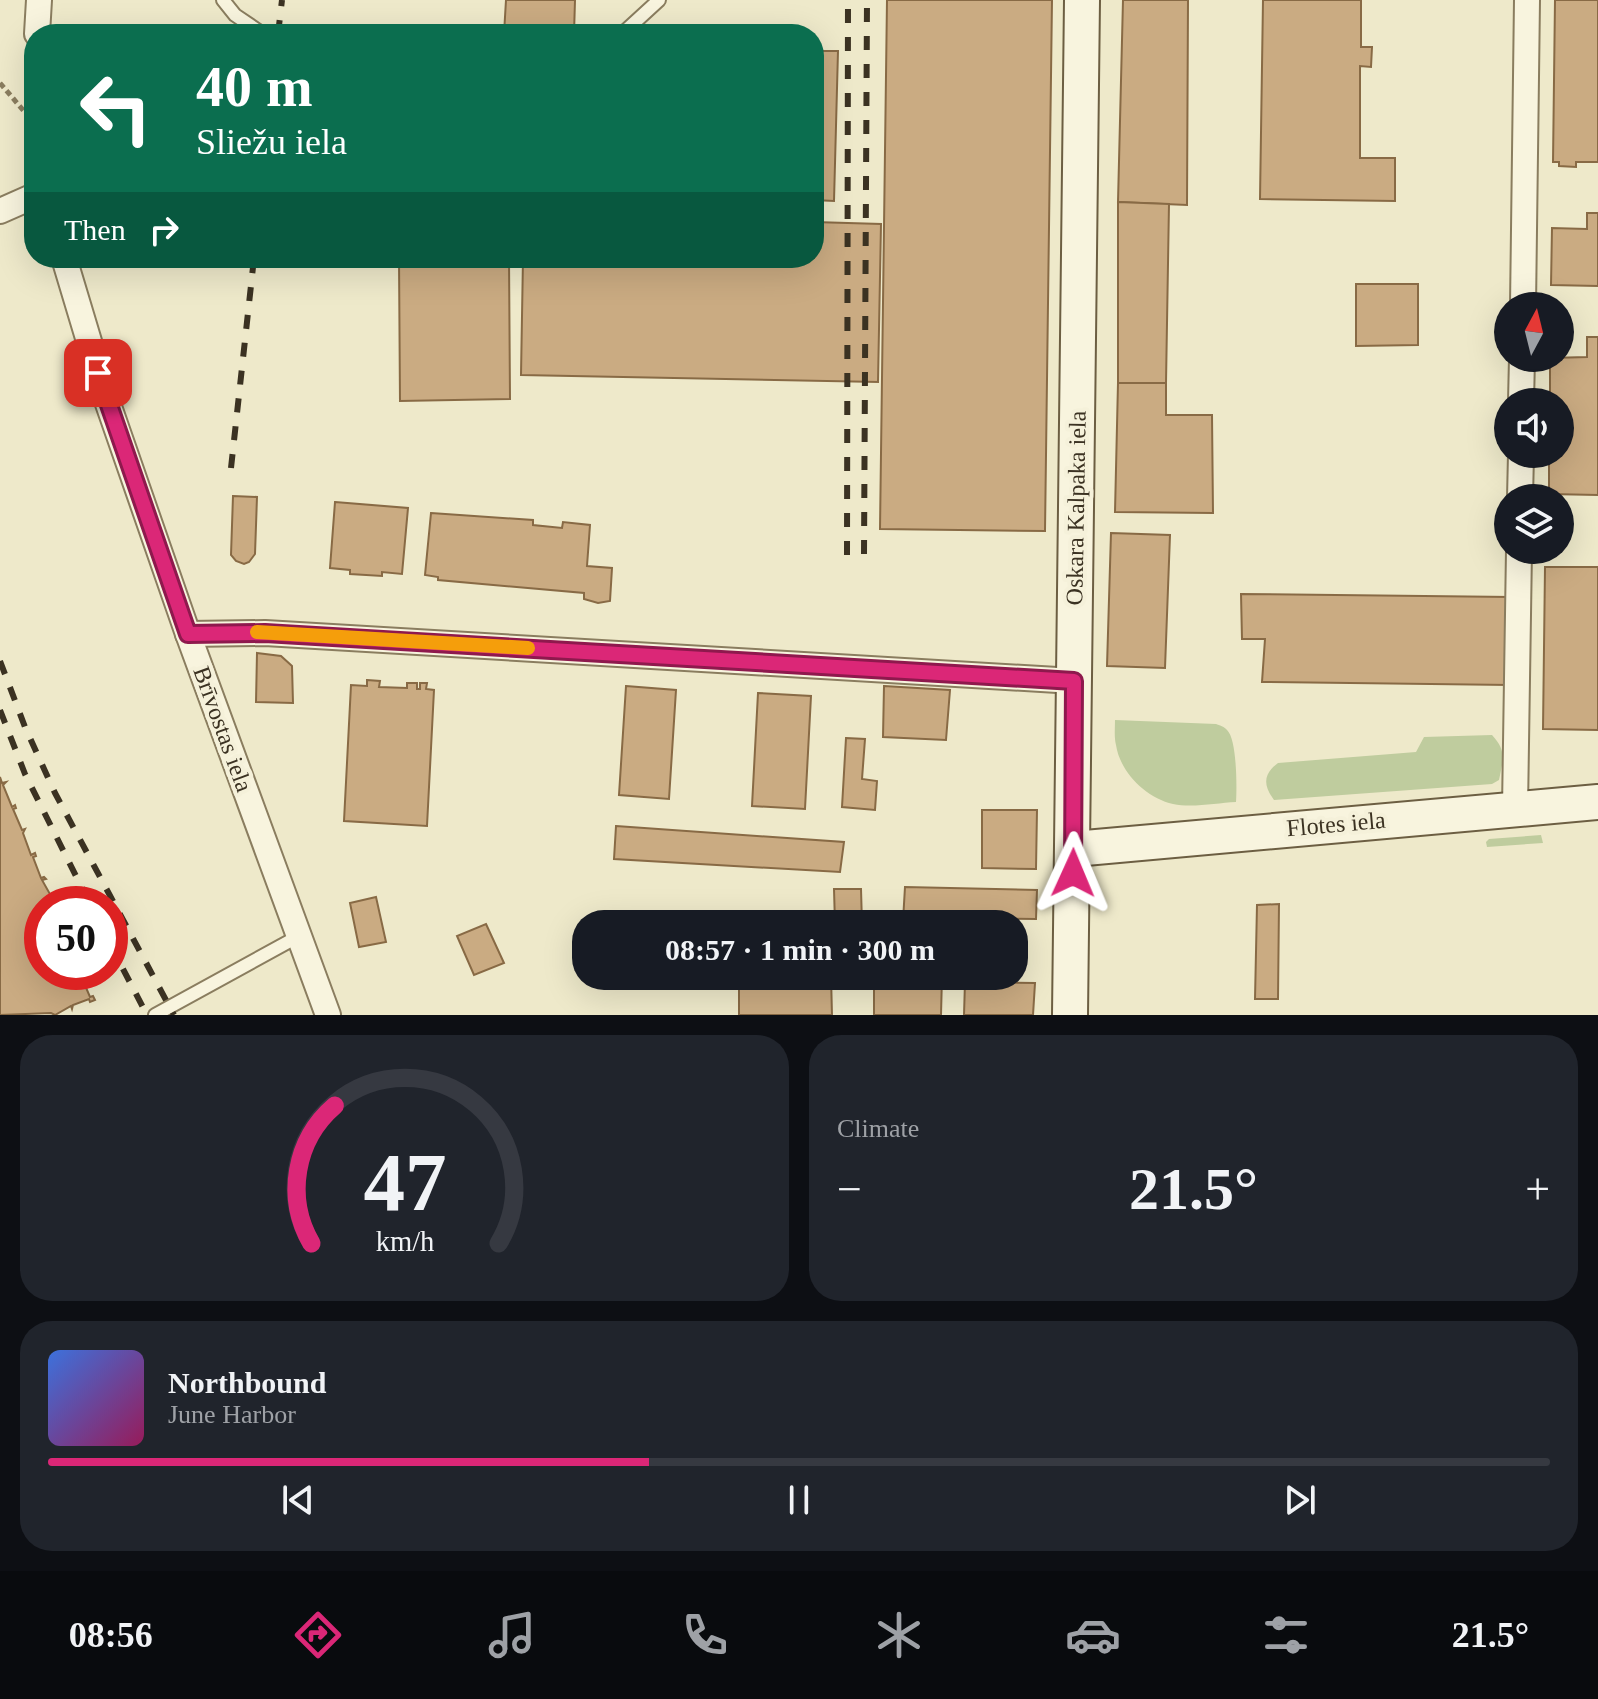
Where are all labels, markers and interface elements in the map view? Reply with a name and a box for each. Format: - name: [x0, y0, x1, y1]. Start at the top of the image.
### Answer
- icon: left: [64, 56, 168, 160]
- text: 40 m: [196, 56, 313, 118]
- text: Sliežu iela: [196, 122, 347, 162]
- icon: right: [142, 208, 186, 252]
- text: Then: [64, 213, 126, 246]
- north arrow: [1494, 292, 1574, 372]
- map controls: [1494, 292, 1574, 564]
- pin: [64, 339, 132, 407]
- icon: arrive: [76, 351, 120, 395]
- button: sound: [1494, 388, 1574, 468]
- street label: Oskara Kalpaka iela: [1061, 410, 1091, 606]
- button: layers: [1494, 484, 1574, 564]
- street label: Brīvostas iela: [188, 663, 258, 795]
- street label: Flotes iela: [1285, 807, 1387, 841]
- position arrow: [1031, 831, 1115, 915]
- speed limit sign: 50: [24, 886, 128, 990]
- text: 08:57 · 1 min · 300 m: [665, 933, 935, 966]
- text: Climate: [837, 1114, 919, 1143]
- text: 47: [363, 1136, 446, 1228]
- text: 21.5°: [1129, 1156, 1258, 1222]
- text: −: [837, 1165, 862, 1214]
- text: +: [1525, 1165, 1550, 1214]
- text: km/h: [375, 1226, 434, 1257]
- text: Northbound: [168, 1366, 326, 1399]
- text: June Harbor: [168, 1400, 296, 1429]
- icon: previous: [276, 1478, 320, 1522]
- icon: pause: [777, 1478, 821, 1522]
- icon: next: [1278, 1478, 1322, 1522]
- icon: directions: [290, 1607, 346, 1663]
- icon: music: [484, 1607, 540, 1663]
- icon: phone: [677, 1607, 733, 1663]
- icon: climate: [871, 1607, 927, 1663]
- icon: car: [1065, 1607, 1121, 1663]
- icon: filters: [1258, 1607, 1314, 1663]
- text: 08:56: [69, 1615, 153, 1655]
- text: 21.5°: [1452, 1615, 1529, 1655]

